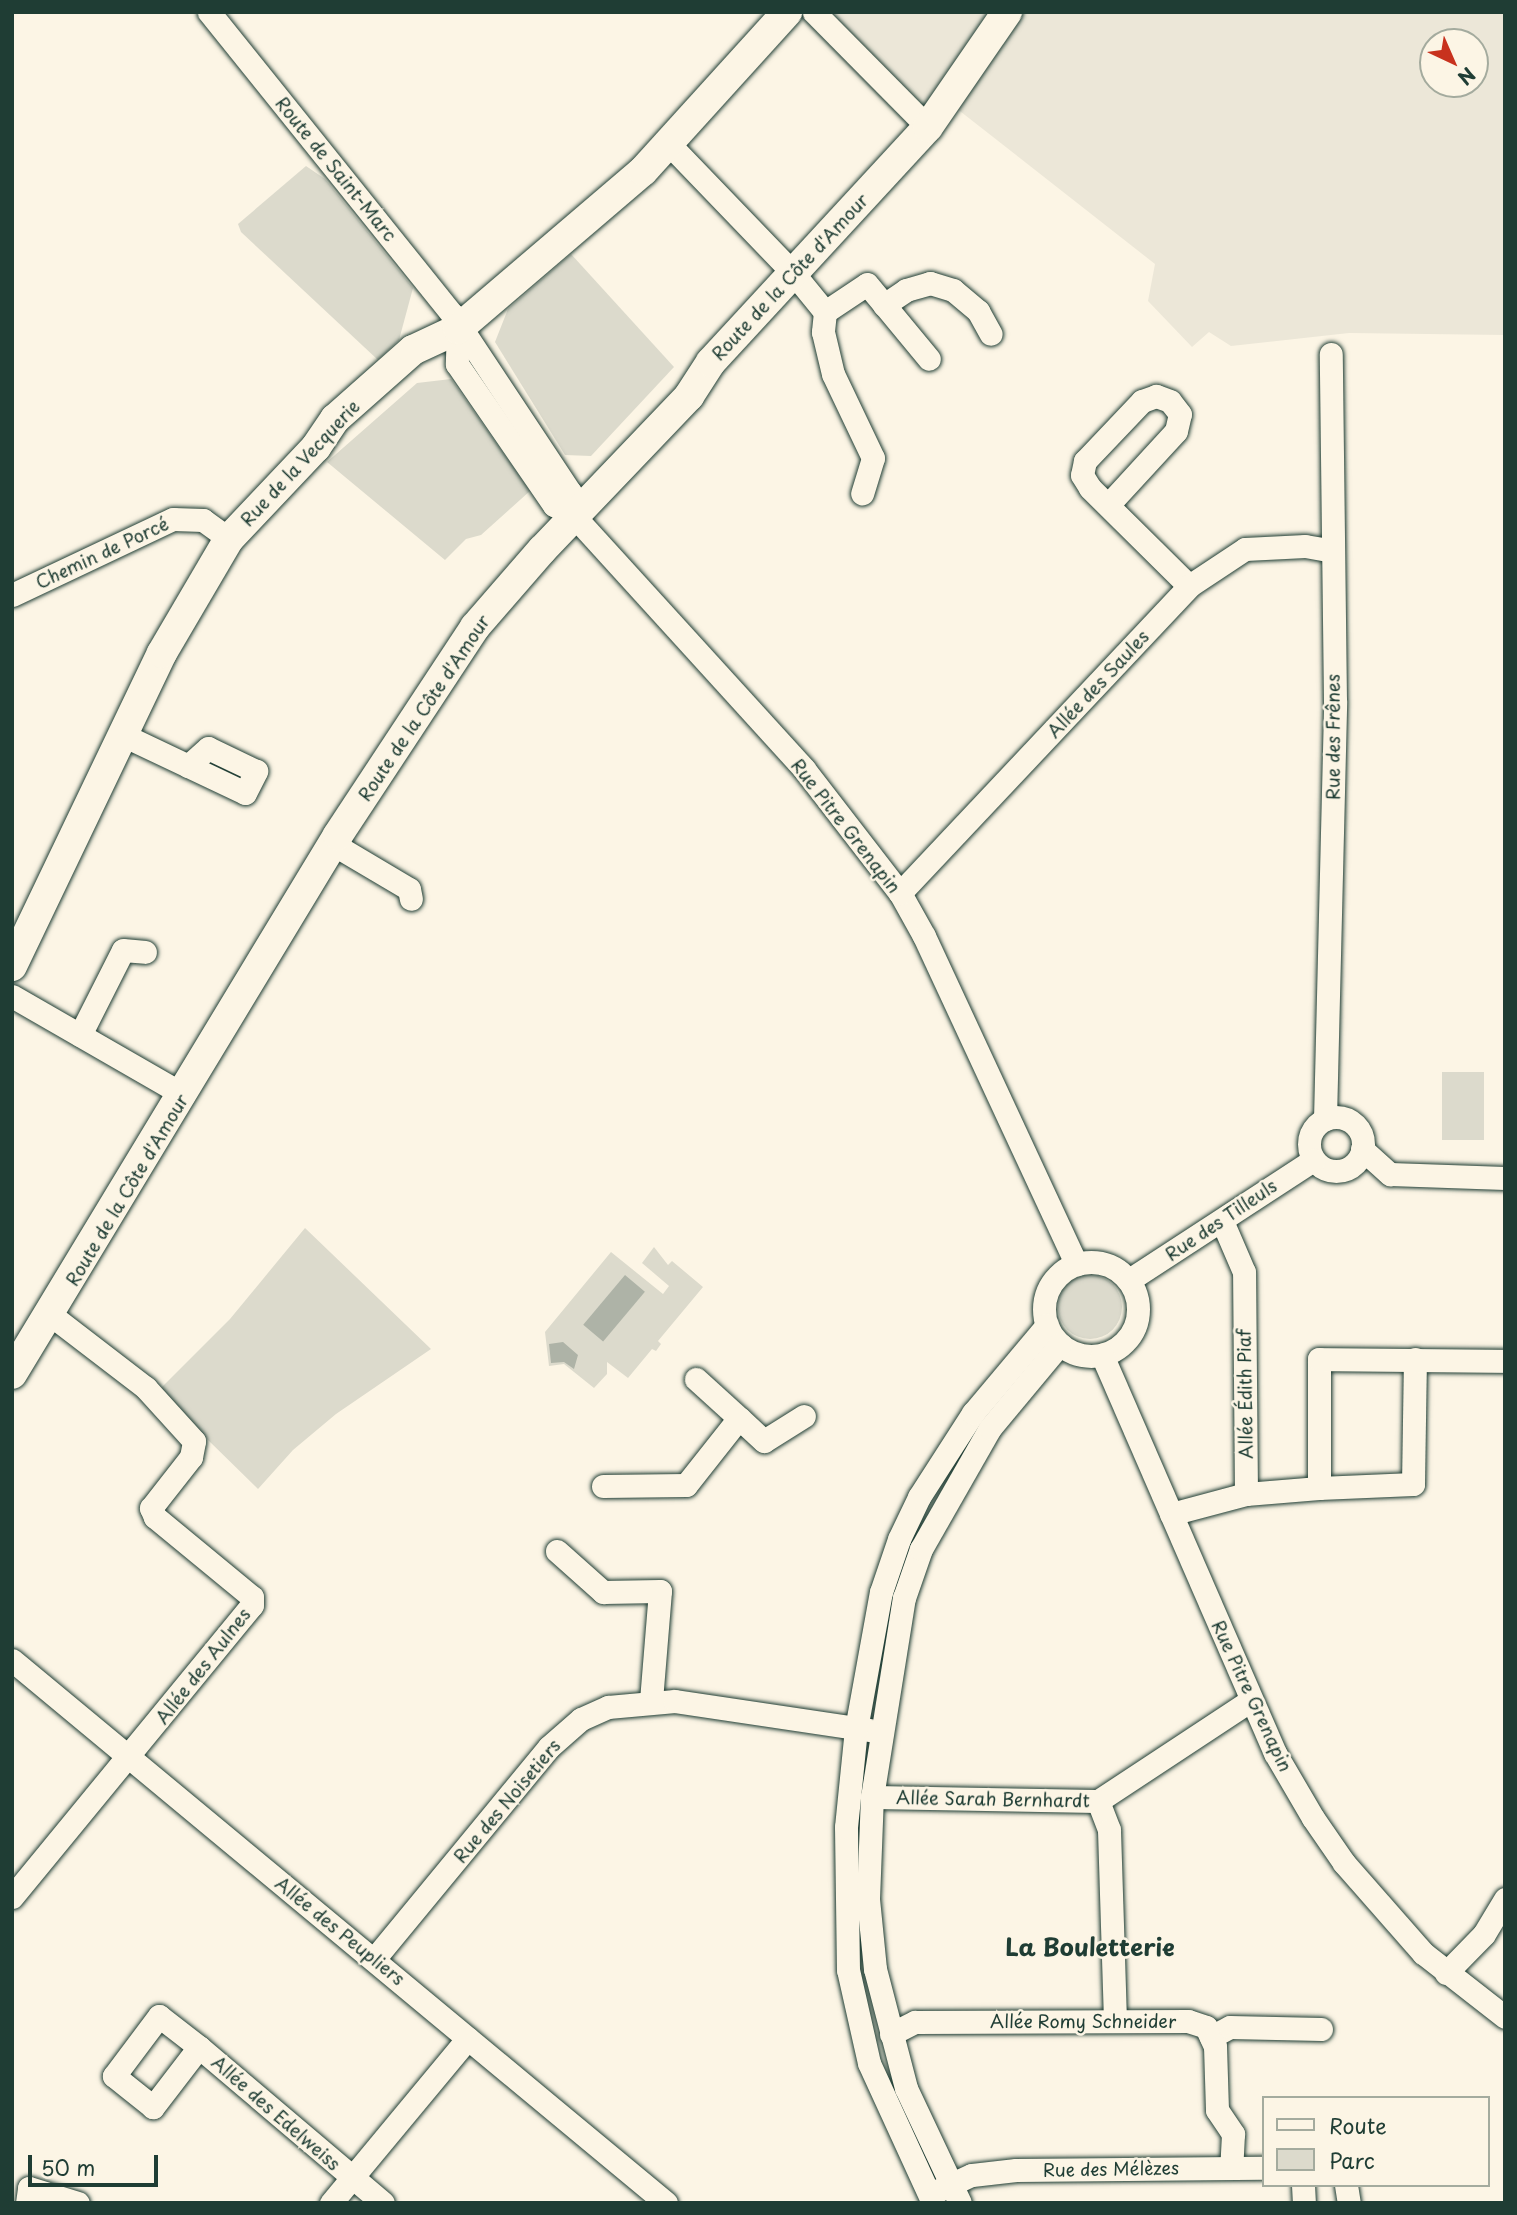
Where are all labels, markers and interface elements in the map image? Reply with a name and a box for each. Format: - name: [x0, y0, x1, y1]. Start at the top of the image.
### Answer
- north arrow: [1419, 28, 1489, 98]
- text: N: [1452, 61, 1482, 92]
- street label: Route de Saint-Marc: [271, 92, 401, 246]
- street label: Route de la Côte d'Amour: [706, 188, 874, 366]
- street label: Rue de la Vecquerie: [234, 394, 366, 532]
- street label: Chemin de Porcé: [32, 513, 172, 593]
- street label: Route de la Côte d'Amour: [353, 610, 495, 806]
- street label: Allée des Saules: [1043, 626, 1153, 742]
- street label: Rue des Frênes: [1322, 672, 1344, 802]
- street label: Rue Pitre Grenapin: [786, 753, 906, 899]
- street label: Route de la Côte d'Amour: [61, 1089, 193, 1291]
- street label: Rue des Tilleuls: [1160, 1174, 1282, 1266]
- street label: Allée Édith Piaf: [1233, 1327, 1257, 1461]
- street label: Allée des Aulnes: [151, 1603, 255, 1729]
- street label: Rue Pitre Grenapin: [1207, 1616, 1297, 1776]
- street label: Rue des Noisetiers: [448, 1734, 566, 1868]
- street label: Allée Sarah Bernhardt: [895, 1786, 1091, 1812]
- street label: Allée des Peupliers: [271, 1872, 409, 1990]
- district label: La Bouletterie: [1005, 1933, 1175, 1961]
- street label: Allée Romy Schneider: [989, 2010, 1177, 2032]
- street label: Allée des Edelweiss: [207, 2051, 345, 2175]
- legend: [1262, 2096, 1489, 2187]
- text: Route: [1329, 2109, 1387, 2141]
- scale bar: [32, 2142, 161, 2186]
- text: Parc: [1329, 2144, 1375, 2176]
- text: 50 m: [41, 2151, 95, 2183]
- street label: Rue des Mélèzes: [1041, 2157, 1181, 2181]

